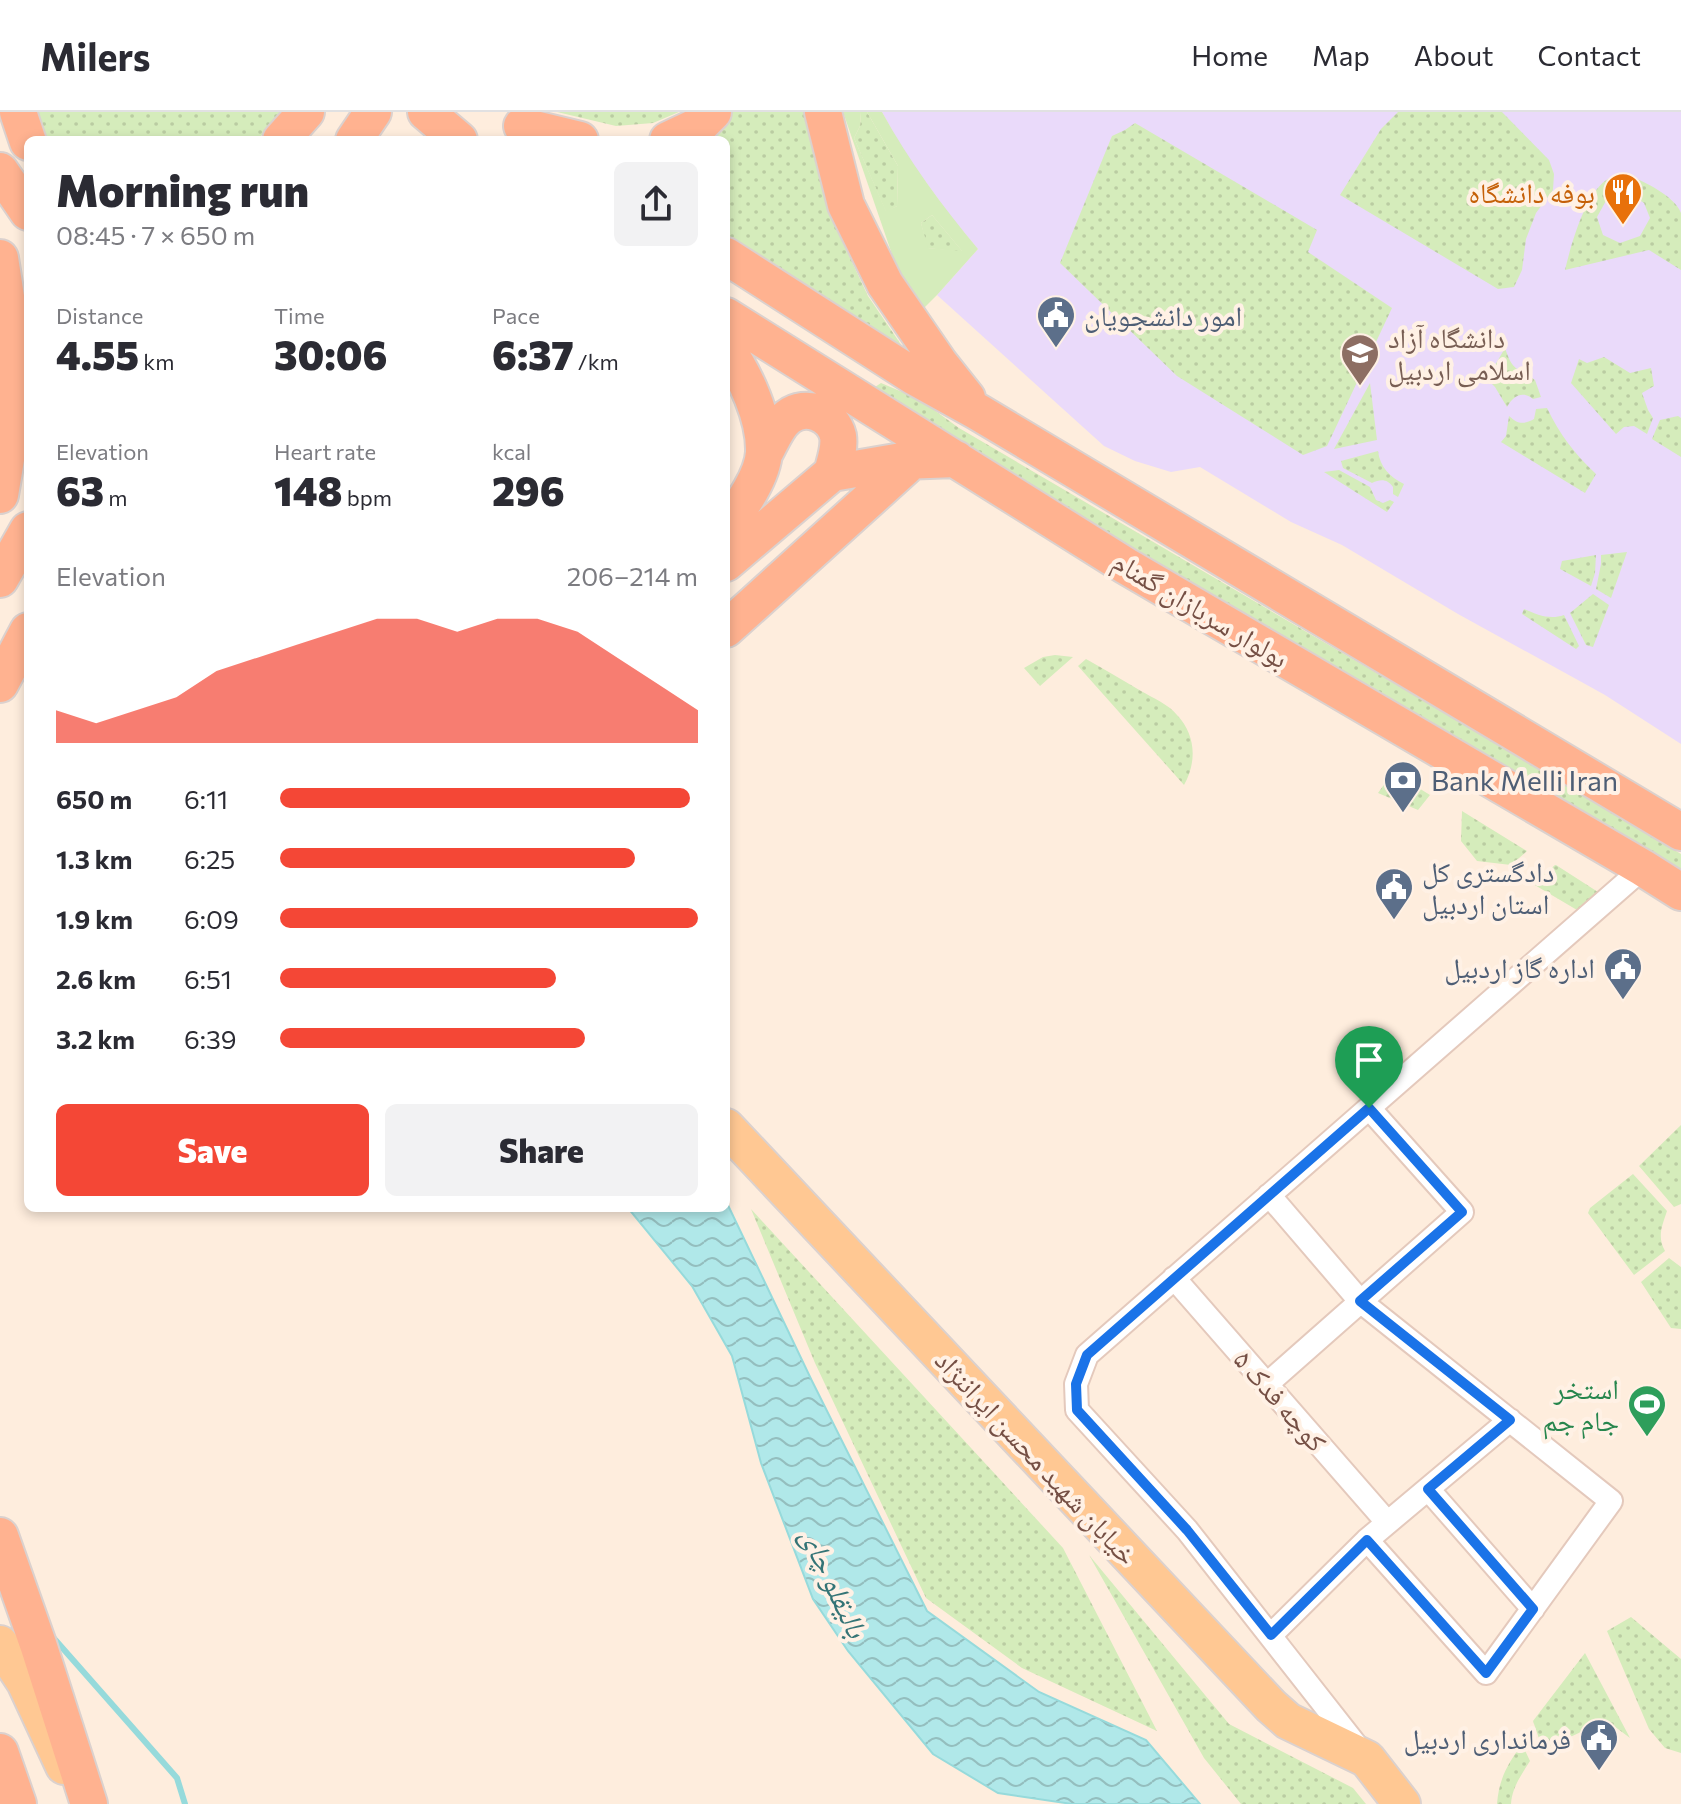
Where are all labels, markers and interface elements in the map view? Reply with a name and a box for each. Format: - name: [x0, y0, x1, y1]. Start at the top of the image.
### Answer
- text: Milers: [40, 32, 150, 79]
- text: Home: [1191, 38, 1268, 72]
- text: Map: [1312, 38, 1370, 72]
- text: About: [1414, 38, 1494, 72]
- text: Contact: [1538, 38, 1641, 72]
- text: Morning run: [56, 162, 309, 216]
- button: share: [614, 162, 698, 246]
- restaurant icon: بوفه دانشگاه: [1602, 171, 1644, 226]
- place label: بوفه دانشگاه: [1469, 175, 1595, 209]
- text: 08:45 · 7 × 650 m: [56, 219, 255, 250]
- public building icon: امور دانشجویان: [1035, 294, 1077, 349]
- place label: امور دانشجویان: [1084, 298, 1242, 333]
- text: Distance: [56, 302, 143, 329]
- text: Time: [274, 302, 325, 329]
- text: Pace: [492, 302, 540, 329]
- place label: دانشگاه آزاد اسلامی اردبیل: [1388, 320, 1531, 388]
- text: 4.55: [56, 329, 139, 378]
- text: 30:06: [274, 329, 387, 378]
- text: 6:37: [492, 329, 574, 378]
- school or university icon: دانشگاه آزاد اسلامی اردبیل: [1339, 332, 1381, 387]
- text: km: [139, 348, 174, 375]
- text: /km: [574, 348, 619, 375]
- text: Elevation: [56, 438, 149, 465]
- text: Heart rate: [274, 438, 376, 465]
- text: kcal: [492, 438, 531, 465]
- text: 63: [56, 465, 104, 514]
- text: 148: [274, 465, 343, 514]
- text: 296: [492, 465, 565, 514]
- text: m: [104, 484, 128, 511]
- text: bpm: [343, 484, 392, 511]
- street label: بولوار سربازان گمنام: [1106, 543, 1295, 677]
- text: Elevation: [56, 560, 166, 591]
- text: 206–214 m: [567, 560, 698, 591]
- bank icon: Bank Melli Iran: [1382, 759, 1424, 814]
- place label: Bank Melli Iran: [1431, 763, 1618, 797]
- text: 650 m: [56, 783, 132, 814]
- text: 6:11: [184, 783, 228, 814]
- text: 1.3 km: [56, 843, 132, 874]
- text: 6:25: [184, 843, 235, 874]
- place label: دادگستری کل استان اردبیل: [1422, 854, 1554, 922]
- public building icon: دادگستری کل استان اردبیل: [1373, 866, 1415, 921]
- text: 1.9 km: [56, 903, 133, 934]
- text: 6:09: [184, 903, 239, 934]
- public building icon: اداره گاز اردبیل: [1602, 946, 1644, 1001]
- place label: اداره گاز اردبیل: [1444, 950, 1595, 986]
- text: 2.6 km: [56, 963, 136, 994]
- text: 6:51: [184, 963, 232, 994]
- text: 3.2 km: [56, 1023, 135, 1054]
- text: 6:39: [184, 1023, 237, 1054]
- pin: [1335, 1026, 1403, 1108]
- icon: arrive: [1347, 1038, 1391, 1082]
- button: Save: [56, 1104, 369, 1196]
- button: Share: [385, 1104, 698, 1196]
- street label: کوچه فدک ۵: [1227, 1342, 1335, 1459]
- street label: خیابان شهید محسن ایراننژاد: [927, 1343, 1145, 1573]
- place label: استخر جام جم: [1542, 1371, 1619, 1440]
- sports icon: استخر جام جم: [1626, 1383, 1668, 1438]
- water label: بالیقلو چای: [793, 1521, 878, 1644]
- public building icon: فرمانداری اردبیل: [1578, 1717, 1620, 1772]
- place label: فرمانداری اردبیل: [1404, 1721, 1571, 1757]

